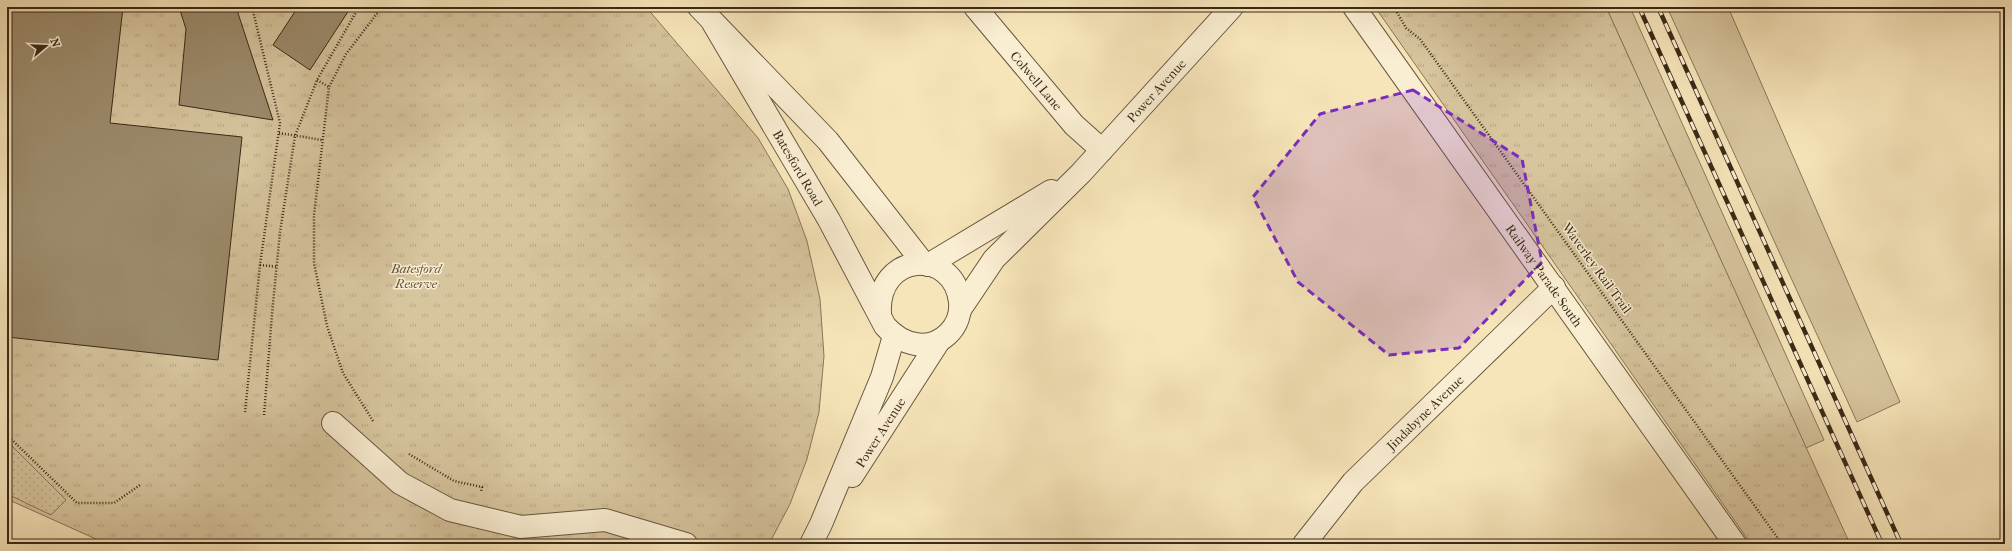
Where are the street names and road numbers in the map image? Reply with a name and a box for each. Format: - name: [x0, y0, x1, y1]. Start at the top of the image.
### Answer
- street label: Colwell Lane: [1008, 48, 1066, 114]
- street label: Power Avenue: [1124, 55, 1189, 125]
- street label: Batesford Road: [770, 127, 827, 209]
- street label: Waverley Rail Trail: [1559, 219, 1635, 316]
- street label: Railway Parade South: [1503, 221, 1586, 330]
- street label: Jindabyne Avenue: [1382, 371, 1467, 454]
- street label: Power Avenue: [852, 394, 908, 470]

